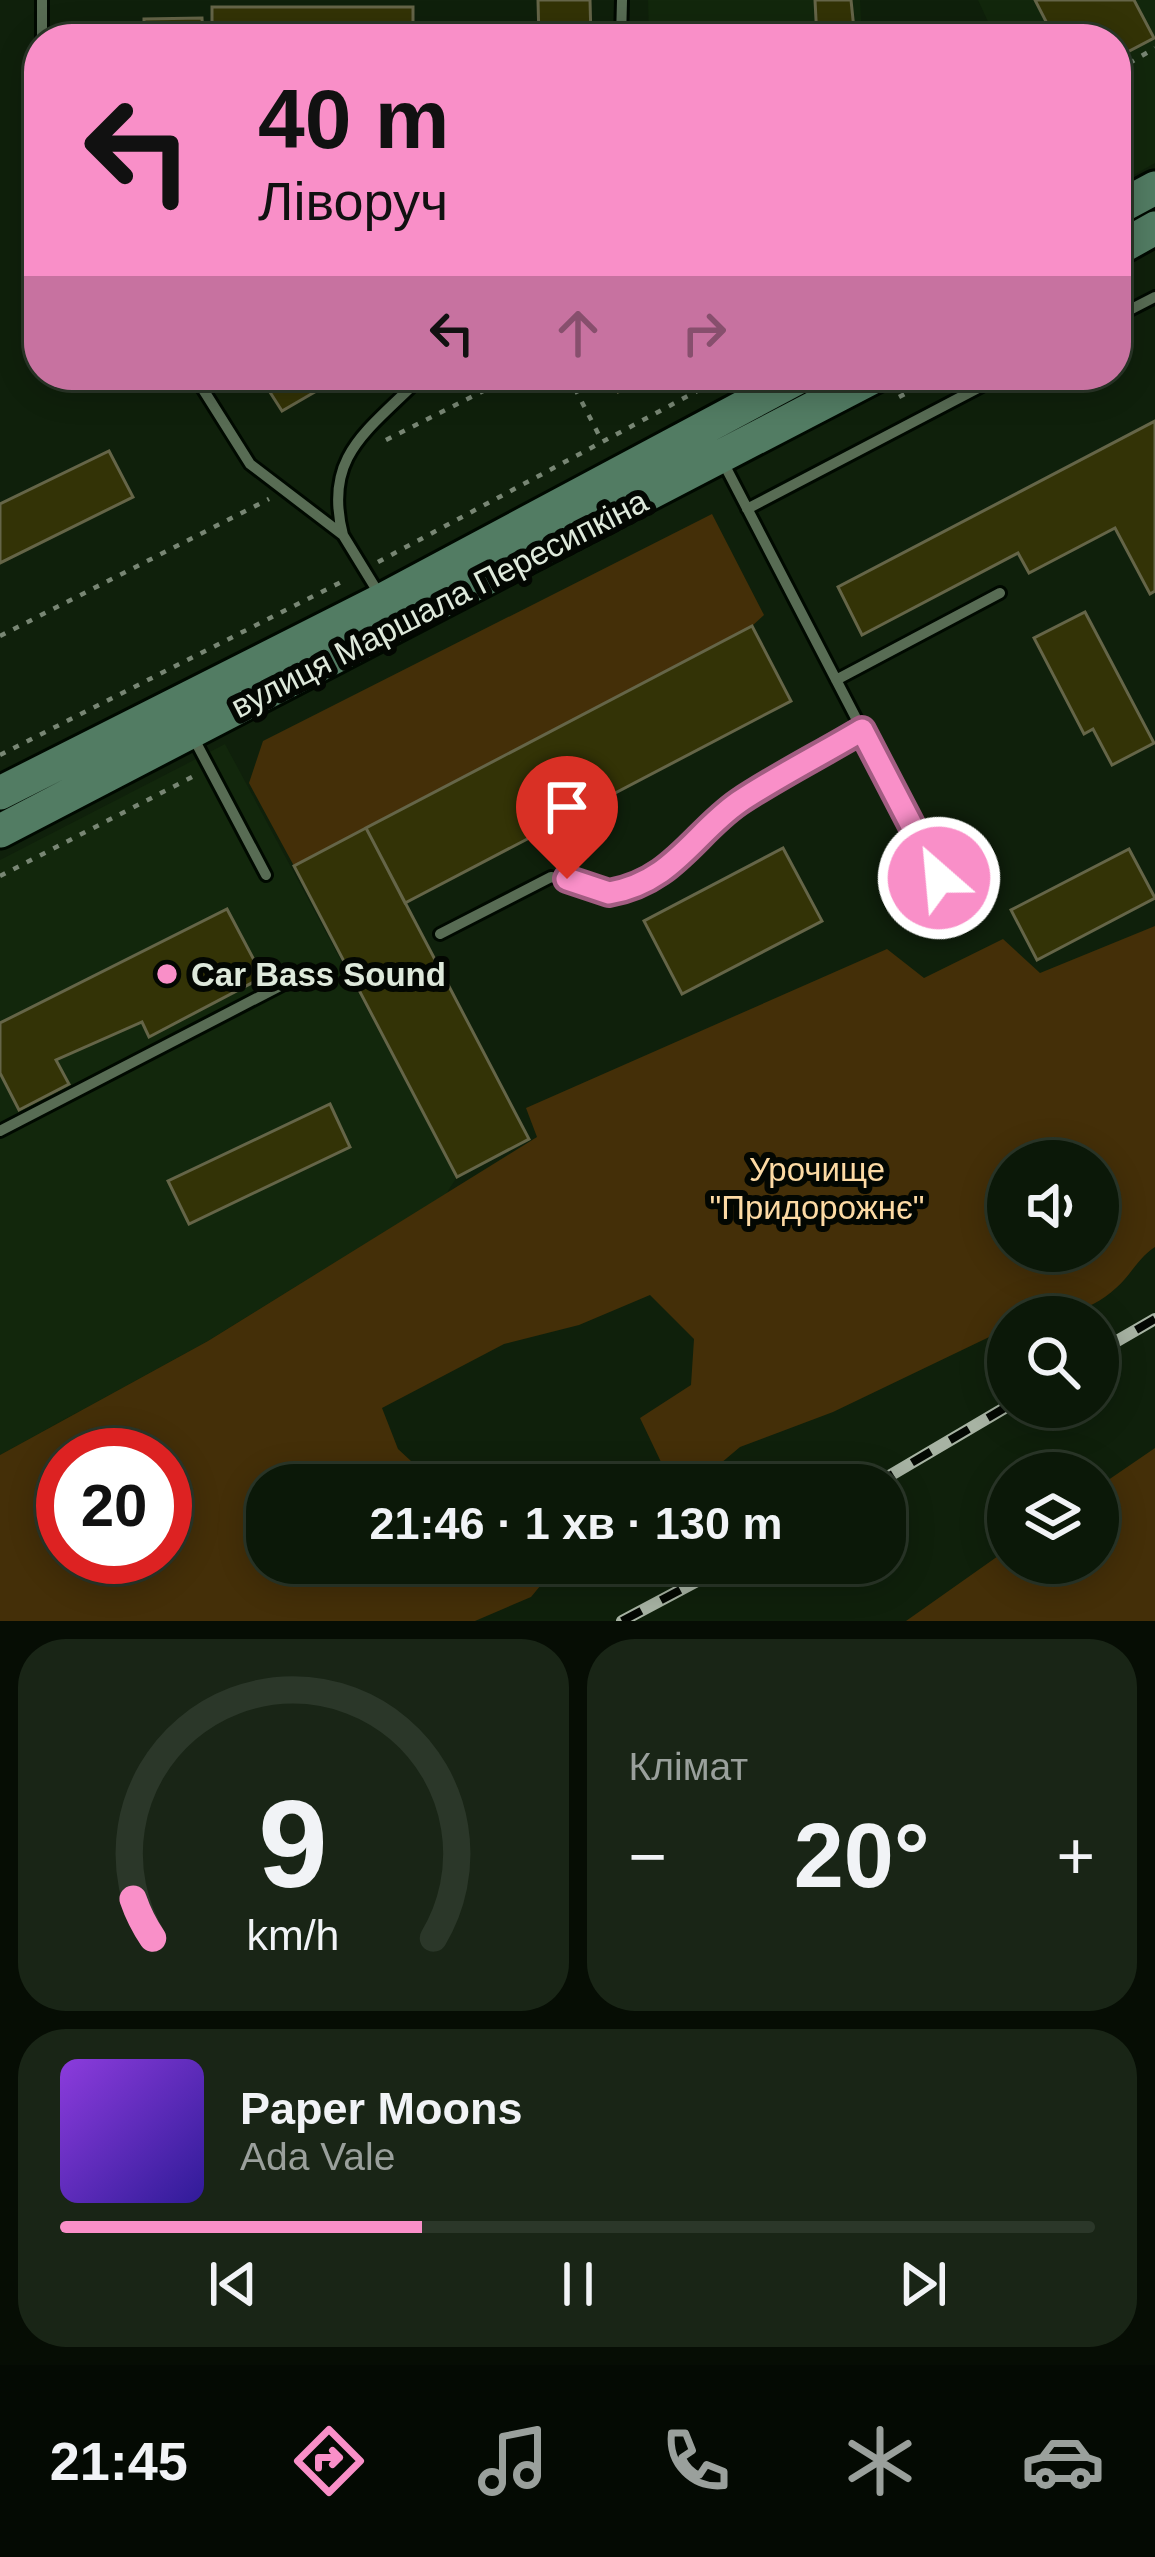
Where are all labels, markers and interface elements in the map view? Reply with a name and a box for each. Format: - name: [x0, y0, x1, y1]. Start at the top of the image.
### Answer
- icon: left: [60, 72, 216, 228]
- text: 40 m: [258, 72, 449, 166]
- text: Ліворуч: [258, 171, 448, 231]
- icon: left: [419, 300, 485, 366]
- icon: ahead: [545, 300, 611, 366]
- icon: right: [671, 300, 737, 366]
- street label: вулиця Маршала Пересипкіна: [225, 482, 654, 725]
- pin: [516, 756, 618, 879]
- icon: arrive: [534, 774, 600, 840]
- position arrow: [876, 815, 1002, 941]
- place label: Car Bass Sound: [191, 956, 446, 993]
- marker: Car Bass Sound: [154, 961, 180, 987]
- map controls: [987, 1140, 1119, 1584]
- button: sound: [987, 1140, 1119, 1272]
- park label: Урочище "Придорожнє": [709, 1151, 925, 1226]
- button: search: [987, 1296, 1119, 1428]
- speed limit sign: 20: [36, 1428, 192, 1584]
- button: layers: [987, 1452, 1119, 1584]
- text: 21:46 · 1 хв · 130 m: [370, 1498, 782, 1549]
- text: Клімат: [629, 1745, 748, 1788]
- text: 9: [259, 1774, 328, 1913]
- text: 20°: [794, 1806, 930, 1906]
- text: −: [629, 1819, 667, 1893]
- text: +: [1056, 1819, 1095, 1893]
- text: km/h: [247, 1911, 340, 1959]
- text: Paper Moons: [240, 2083, 523, 2134]
- text: Ada Vale: [240, 2135, 395, 2178]
- icon: previous: [200, 2251, 266, 2317]
- icon: pause: [545, 2251, 611, 2317]
- icon: next: [890, 2251, 956, 2317]
- icon: directions: [287, 2419, 371, 2503]
- icon: music: [471, 2419, 555, 2503]
- icon: phone: [654, 2419, 738, 2503]
- icon: climate: [838, 2419, 922, 2503]
- icon: car: [1021, 2419, 1105, 2503]
- text: 21:45: [50, 2431, 188, 2491]

